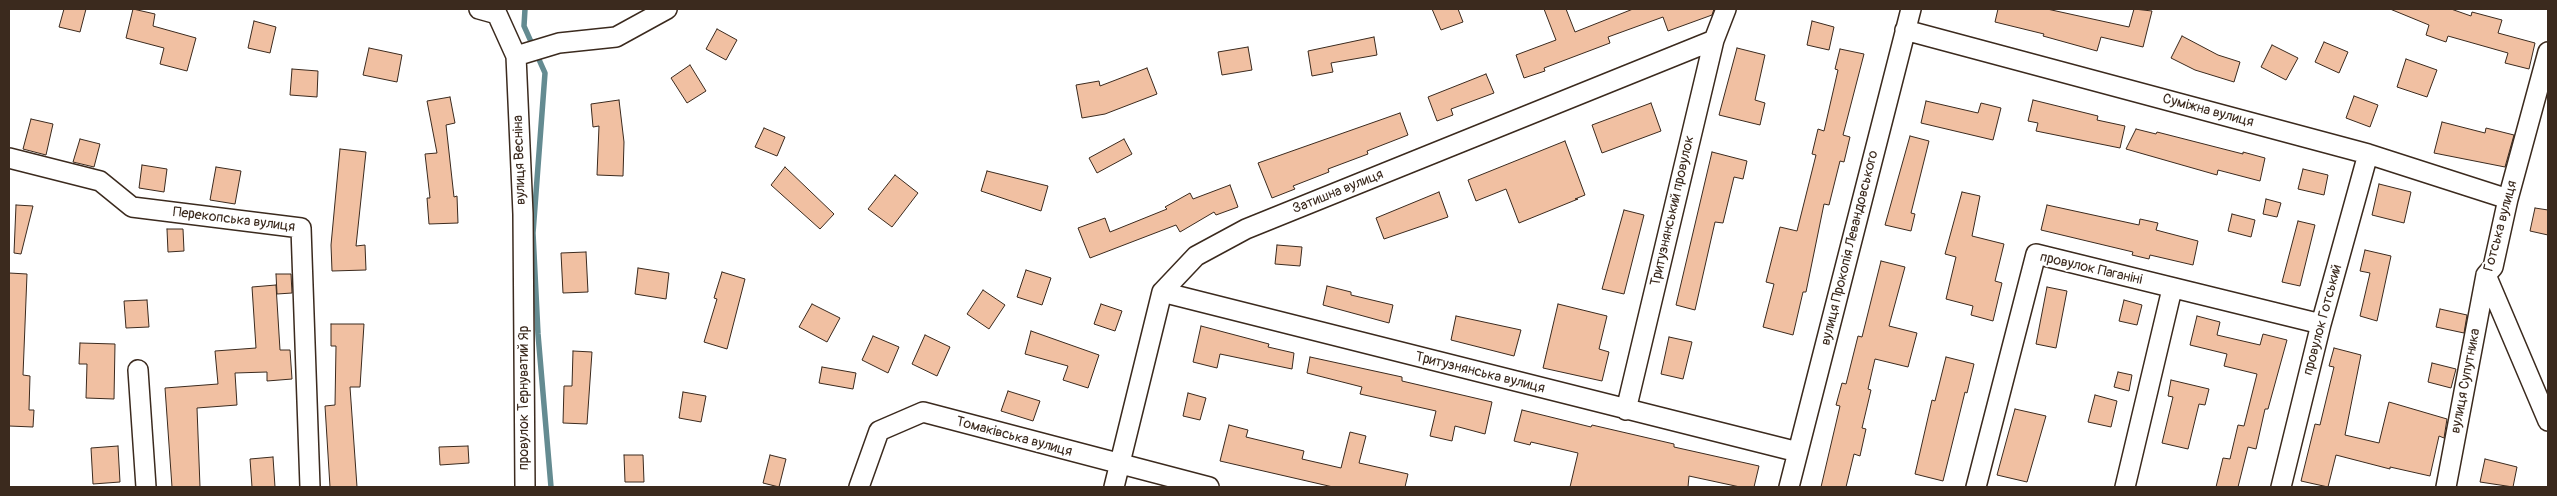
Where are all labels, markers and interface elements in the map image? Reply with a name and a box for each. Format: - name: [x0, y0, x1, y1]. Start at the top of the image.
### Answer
- street label: Суміжна вулиця: [2161, 91, 2255, 131]
- street label: вулиця Весніна: [510, 115, 530, 205]
- street label: Тритузнянський провулок: [1648, 134, 1698, 288]
- street label: вулиця Прокопія Левандовського: [1818, 149, 1882, 347]
- street label: Затишна вулиця: [1290, 166, 1386, 218]
- street label: Готська вулиця: [2481, 179, 2521, 273]
- street label: Перекопська вулиця: [172, 204, 296, 236]
- street label: провулок Паганіні: [2038, 249, 2144, 289]
- street label: провулок Готський: [2300, 263, 2346, 377]
- street label: провулок Тернуватий Яр: [516, 326, 532, 470]
- street label: вулиця Супутника: [2448, 327, 2484, 435]
- street label: Тритузнянська вулиця: [1413, 349, 1547, 397]
- street label: Томаківська вулиця: [954, 413, 1074, 461]

